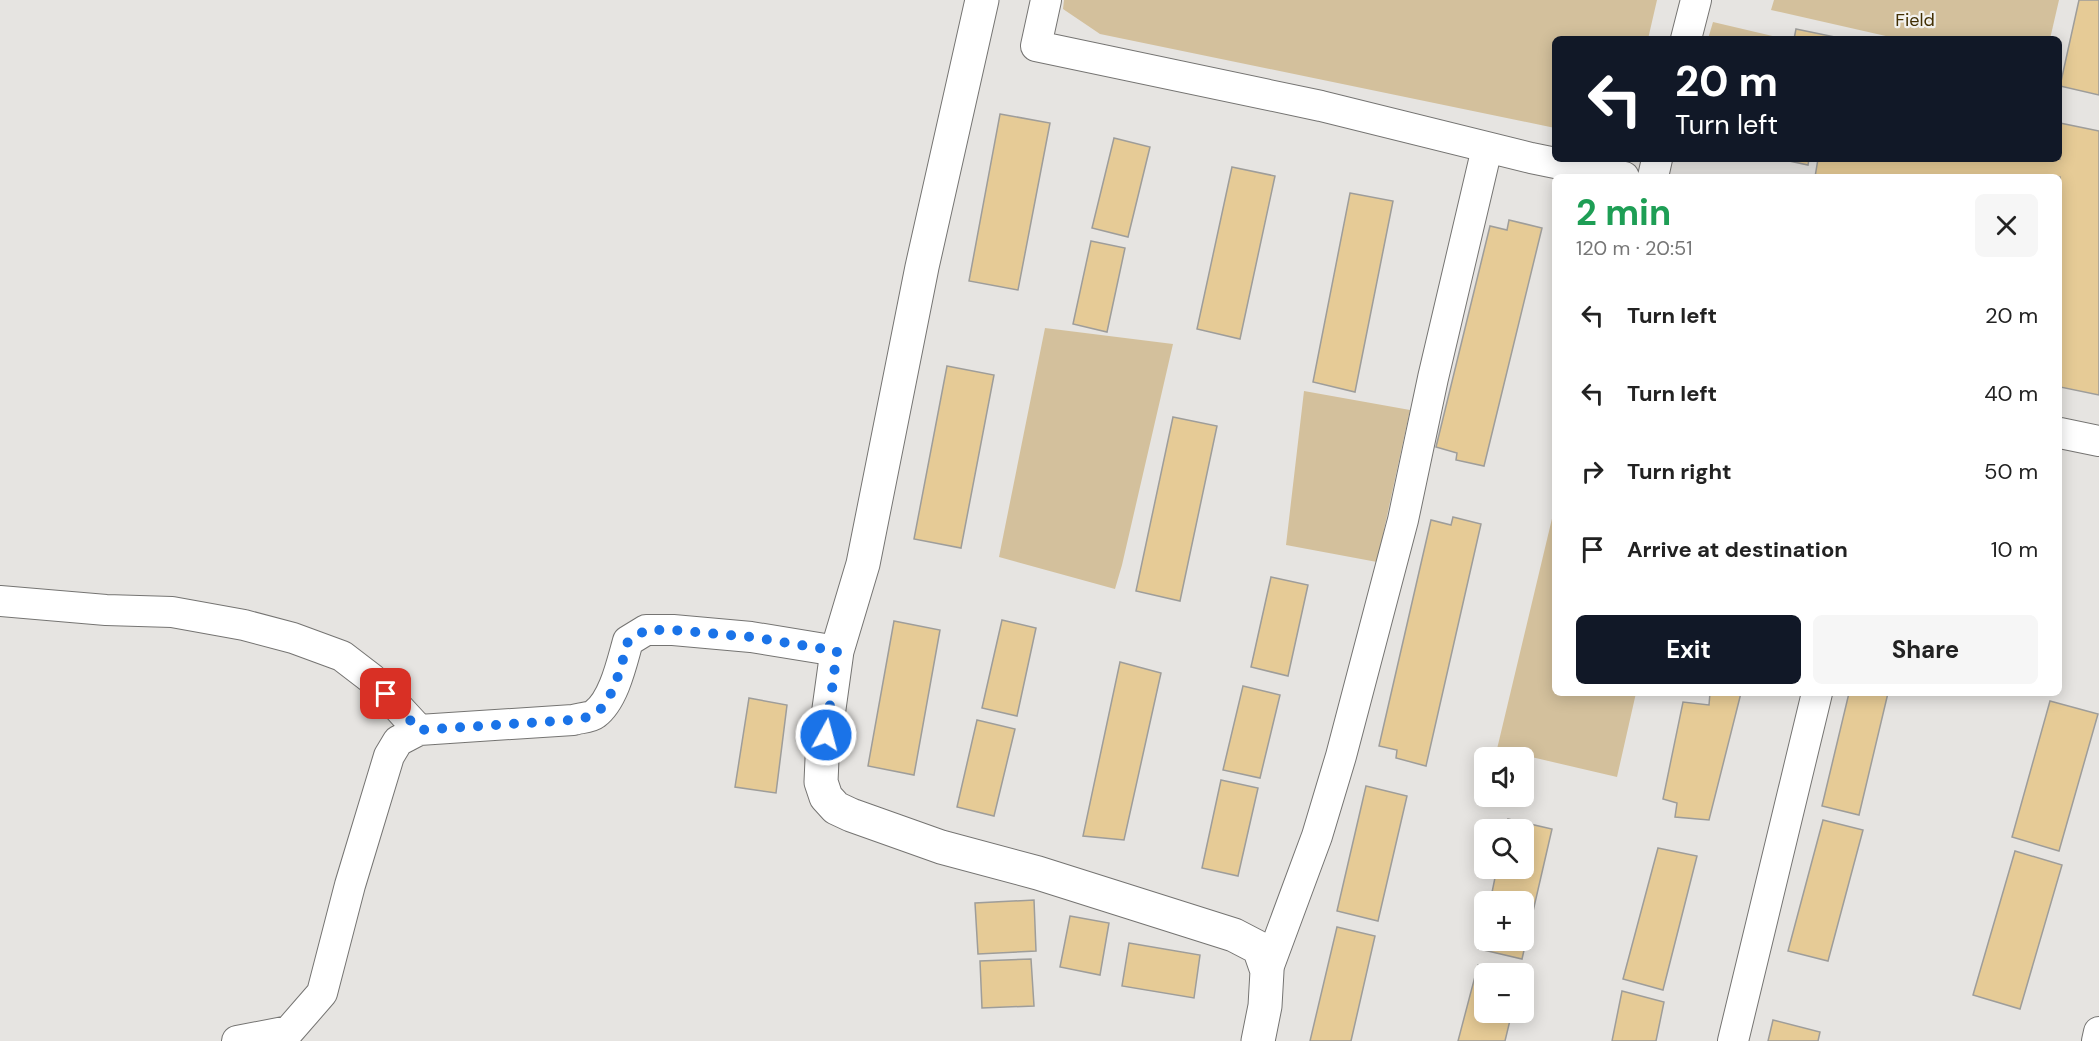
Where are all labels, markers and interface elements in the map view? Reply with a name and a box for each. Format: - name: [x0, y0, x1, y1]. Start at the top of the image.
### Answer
- park label: Field: [1895, 8, 1935, 32]
- text: 20 m: [1675, 54, 1778, 109]
- icon: left: [1576, 60, 1654, 138]
- text: Turn left: [1675, 107, 1778, 142]
- text: 2 min: [1576, 189, 1671, 236]
- button: close: [1975, 194, 2038, 257]
- text: 120 m · 20:51: [1576, 235, 1692, 261]
- icon: left: [1576, 299, 1609, 332]
- text: Turn left: [1627, 301, 1717, 330]
- text: 20 m: [1985, 301, 2038, 330]
- icon: left: [1576, 377, 1609, 410]
- text: Turn left: [1627, 379, 1717, 408]
- text: 40 m: [1984, 379, 2038, 408]
- icon: right: [1576, 455, 1609, 488]
- text: Turn right: [1627, 457, 1732, 486]
- text: 50 m: [1984, 457, 2038, 486]
- icon: arrive: [1576, 533, 1609, 566]
- text: Arrive at destination: [1627, 535, 1848, 564]
- text: 10 m: [1991, 535, 2038, 564]
- button: Exit: [1576, 615, 1801, 684]
- button: Share: [1813, 615, 2038, 684]
- pin: [360, 668, 411, 719]
- icon: arrive: [369, 677, 402, 710]
- position arrow: [794, 703, 858, 767]
- map controls: [1474, 747, 1534, 1023]
- button: sound: [1474, 747, 1534, 807]
- button: search: [1474, 819, 1534, 879]
- button: +: [1474, 891, 1534, 951]
- button: −: [1474, 963, 1534, 1023]

